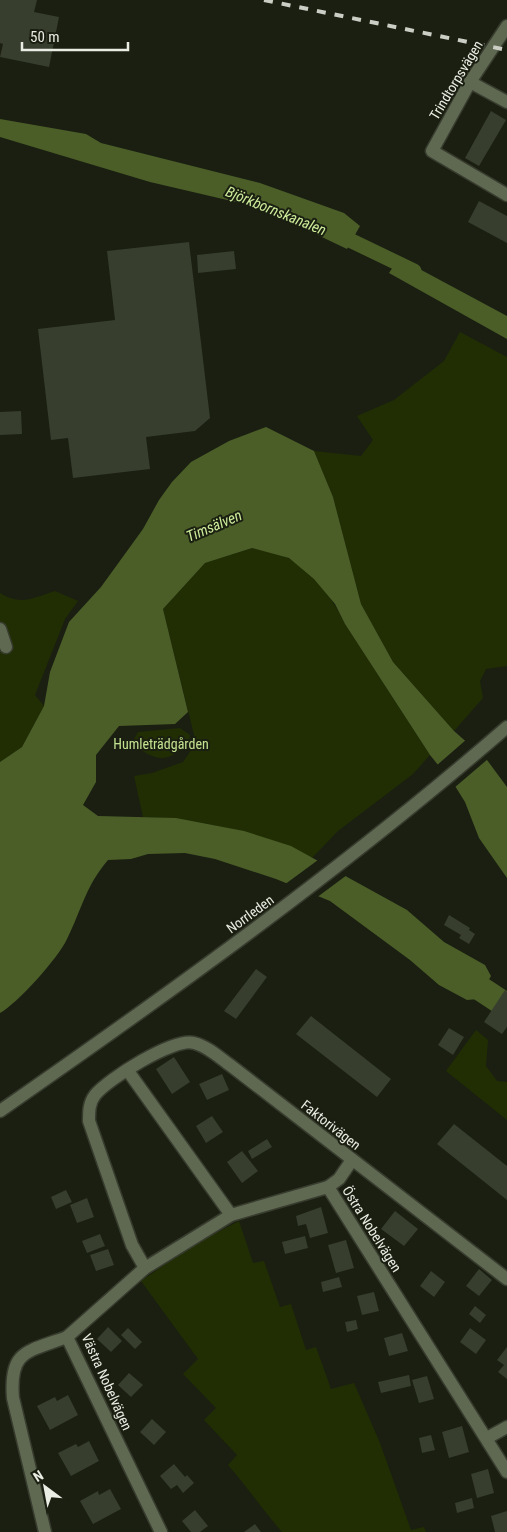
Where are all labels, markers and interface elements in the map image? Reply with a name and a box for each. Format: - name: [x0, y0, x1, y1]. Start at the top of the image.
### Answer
- scale bar: [22, 20, 129, 52]
- text: 50 m: [30, 28, 60, 46]
- street label: Trindtorpsvägen: [426, 38, 486, 122]
- water label: Björkbornskanalen: [223, 183, 329, 239]
- water label: Timsälven: [183, 506, 245, 546]
- park label: Humleträdgården: [113, 736, 209, 752]
- street label: Norrleden: [223, 892, 277, 936]
- street label: Faktorivägen: [298, 1097, 364, 1153]
- street label: Östra Nobelvägen: [339, 1183, 405, 1275]
- street label: Västra Nobelvägen: [79, 1331, 135, 1433]
- north arrow: [20, 1462, 70, 1512]
- text: N: [30, 1467, 46, 1485]

